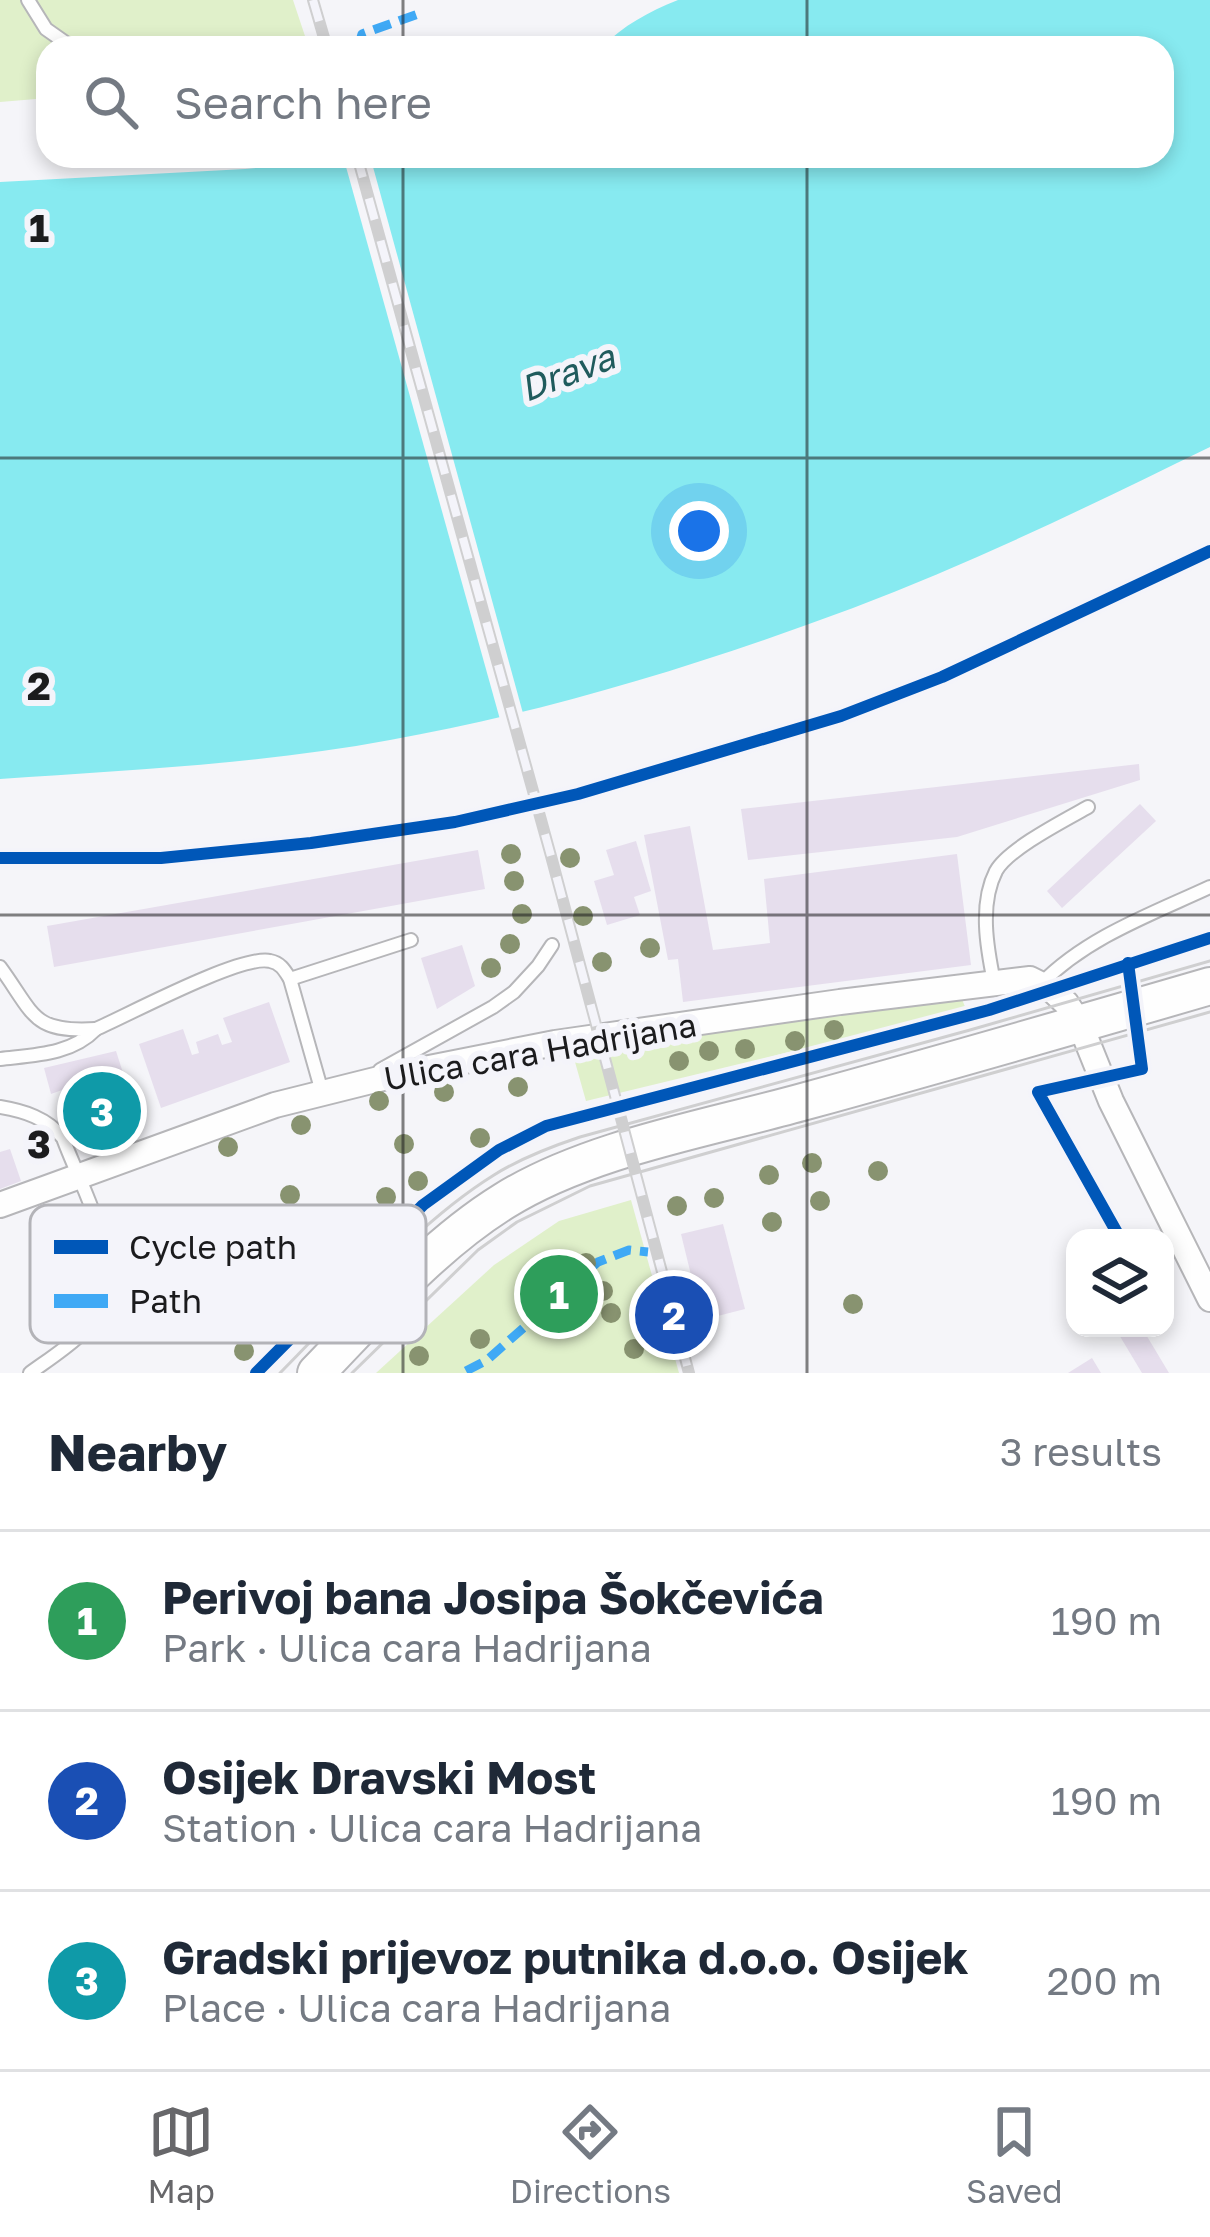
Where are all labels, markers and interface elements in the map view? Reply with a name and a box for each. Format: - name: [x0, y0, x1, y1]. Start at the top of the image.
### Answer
- search box: [36, 36, 1174, 168]
- icon: search: [78, 69, 144, 135]
- text: Search here: [174, 75, 432, 129]
- text: 1: [29, 204, 49, 251]
- water label: Drava: [514, 334, 622, 410]
- your location: [669, 501, 729, 561]
- text: 2: [27, 662, 51, 709]
- street label: Ulica cara Hadrijana: [381, 1004, 699, 1098]
- pin: 3: [63, 1066, 141, 1156]
- text: 3: [27, 1120, 51, 1167]
- legend: [30, 1205, 426, 1343]
- text: Cycle path: [129, 1227, 297, 1266]
- map controls: [1066, 1229, 1174, 1337]
- button: layers: [1066, 1229, 1174, 1337]
- pin: 1: [520, 1249, 598, 1339]
- pin: 2: [635, 1270, 713, 1360]
- text: Path: [129, 1281, 202, 1320]
- text: Nearby: [48, 1421, 227, 1482]
- text: 3 results: [1000, 1428, 1162, 1475]
- text: Perivoj bana Josipa Šokčevića: [162, 1570, 824, 1624]
- text: 1: [77, 1597, 97, 1644]
- text: 190 m: [1051, 1597, 1162, 1644]
- text: Park · Ulica cara Hadrijana: [162, 1624, 652, 1671]
- text: Osijek Dravski Most: [162, 1750, 596, 1804]
- text: 2: [75, 1777, 99, 1824]
- text: 190 m: [1051, 1777, 1162, 1824]
- text: Station · Ulica cara Hadrijana: [162, 1804, 702, 1851]
- text: Gradski prijevoz putnika d.o.o. Osijek: [162, 1930, 969, 1984]
- text: 3: [75, 1957, 99, 2004]
- text: 200 m: [1047, 1957, 1162, 2004]
- text: Place · Ulica cara Hadrijana: [162, 1984, 671, 2031]
- tab: Map: [148, 2099, 215, 2210]
- tab: Directions: [510, 2099, 671, 2210]
- tab: Saved: [966, 2099, 1062, 2210]

